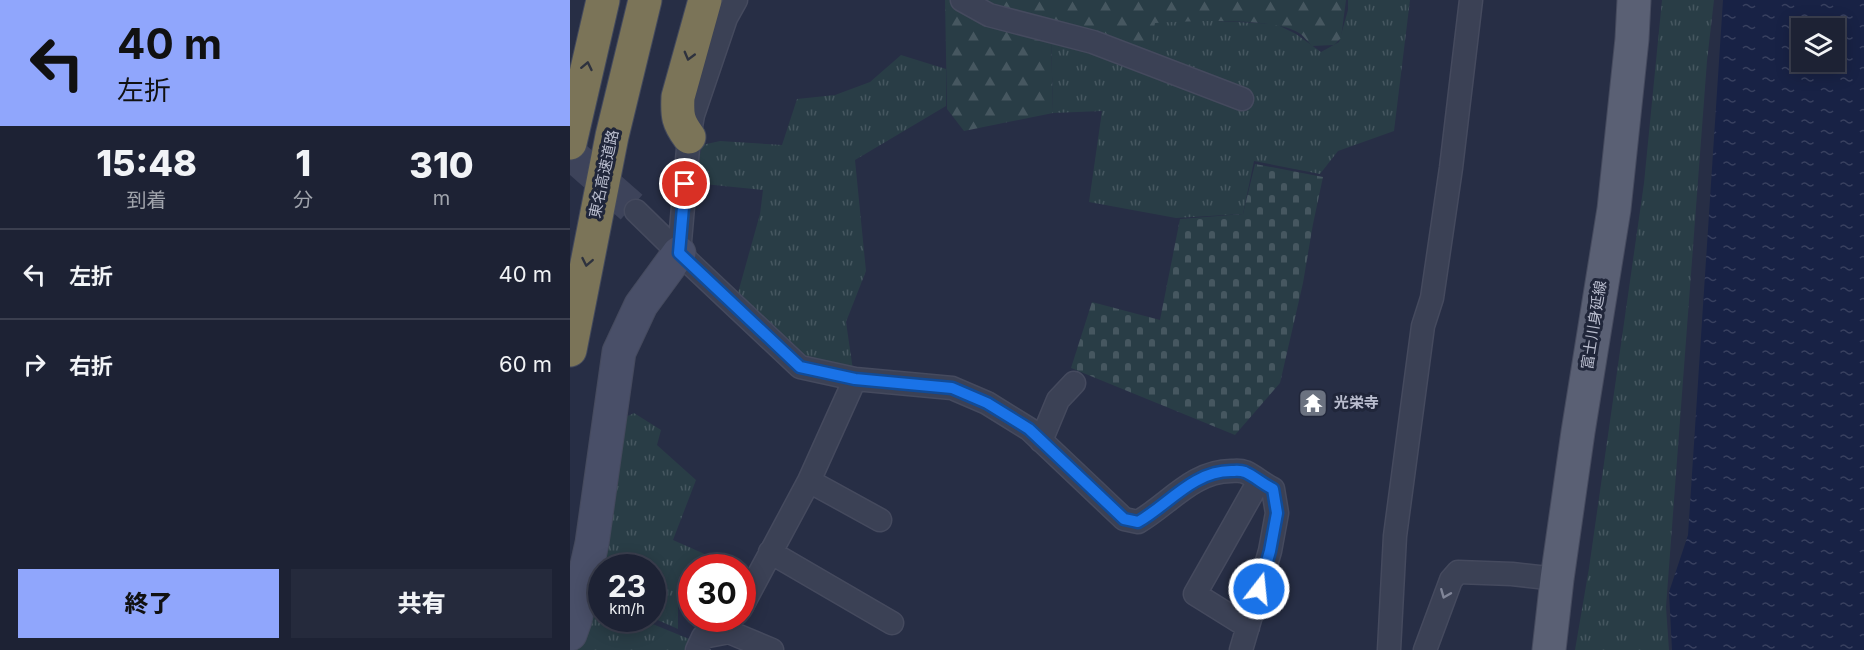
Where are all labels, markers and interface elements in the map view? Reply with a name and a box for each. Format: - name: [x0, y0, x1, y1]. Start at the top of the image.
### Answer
- text: 40 m: [117, 18, 222, 69]
- map controls: [1791, 18, 1845, 72]
- button: layers: [1791, 18, 1845, 72]
- icon: left: [18, 24, 96, 102]
- one-way arrow: [684, 50, 696, 61]
- one-way arrow: [579, 61, 592, 71]
- text: 左折: [117, 74, 171, 107]
- street label: 東名高速道路: [585, 128, 622, 220]
- text: 15:48: [96, 141, 197, 185]
- text: 1: [295, 141, 311, 185]
- text: 310: [409, 143, 474, 187]
- pin: [659, 158, 710, 209]
- icon: arrive: [668, 167, 701, 200]
- text: m: [433, 186, 450, 210]
- text: 到着: [127, 188, 167, 212]
- text: 分: [293, 188, 313, 212]
- one-way arrow: [581, 257, 594, 267]
- icon: left: [18, 258, 51, 291]
- text: 40 m: [498, 261, 552, 287]
- text: 左折: [69, 263, 113, 289]
- street label: 富士川身延線: [1577, 279, 1610, 371]
- icon: right: [18, 348, 51, 381]
- text: 60 m: [499, 351, 552, 377]
- text: 右折: [69, 353, 113, 379]
- temple icon: 光栄寺: [1297, 387, 1329, 419]
- place label: 光栄寺: [1334, 393, 1379, 412]
- speed limit sign: 30: [678, 554, 756, 632]
- position arrow: [1227, 557, 1291, 621]
- text: 23: [608, 568, 646, 604]
- button: 終了: [18, 569, 279, 638]
- button: 共有: [291, 569, 552, 638]
- one-way arrow: [1440, 588, 1453, 599]
- text: km/h: [609, 599, 645, 618]

